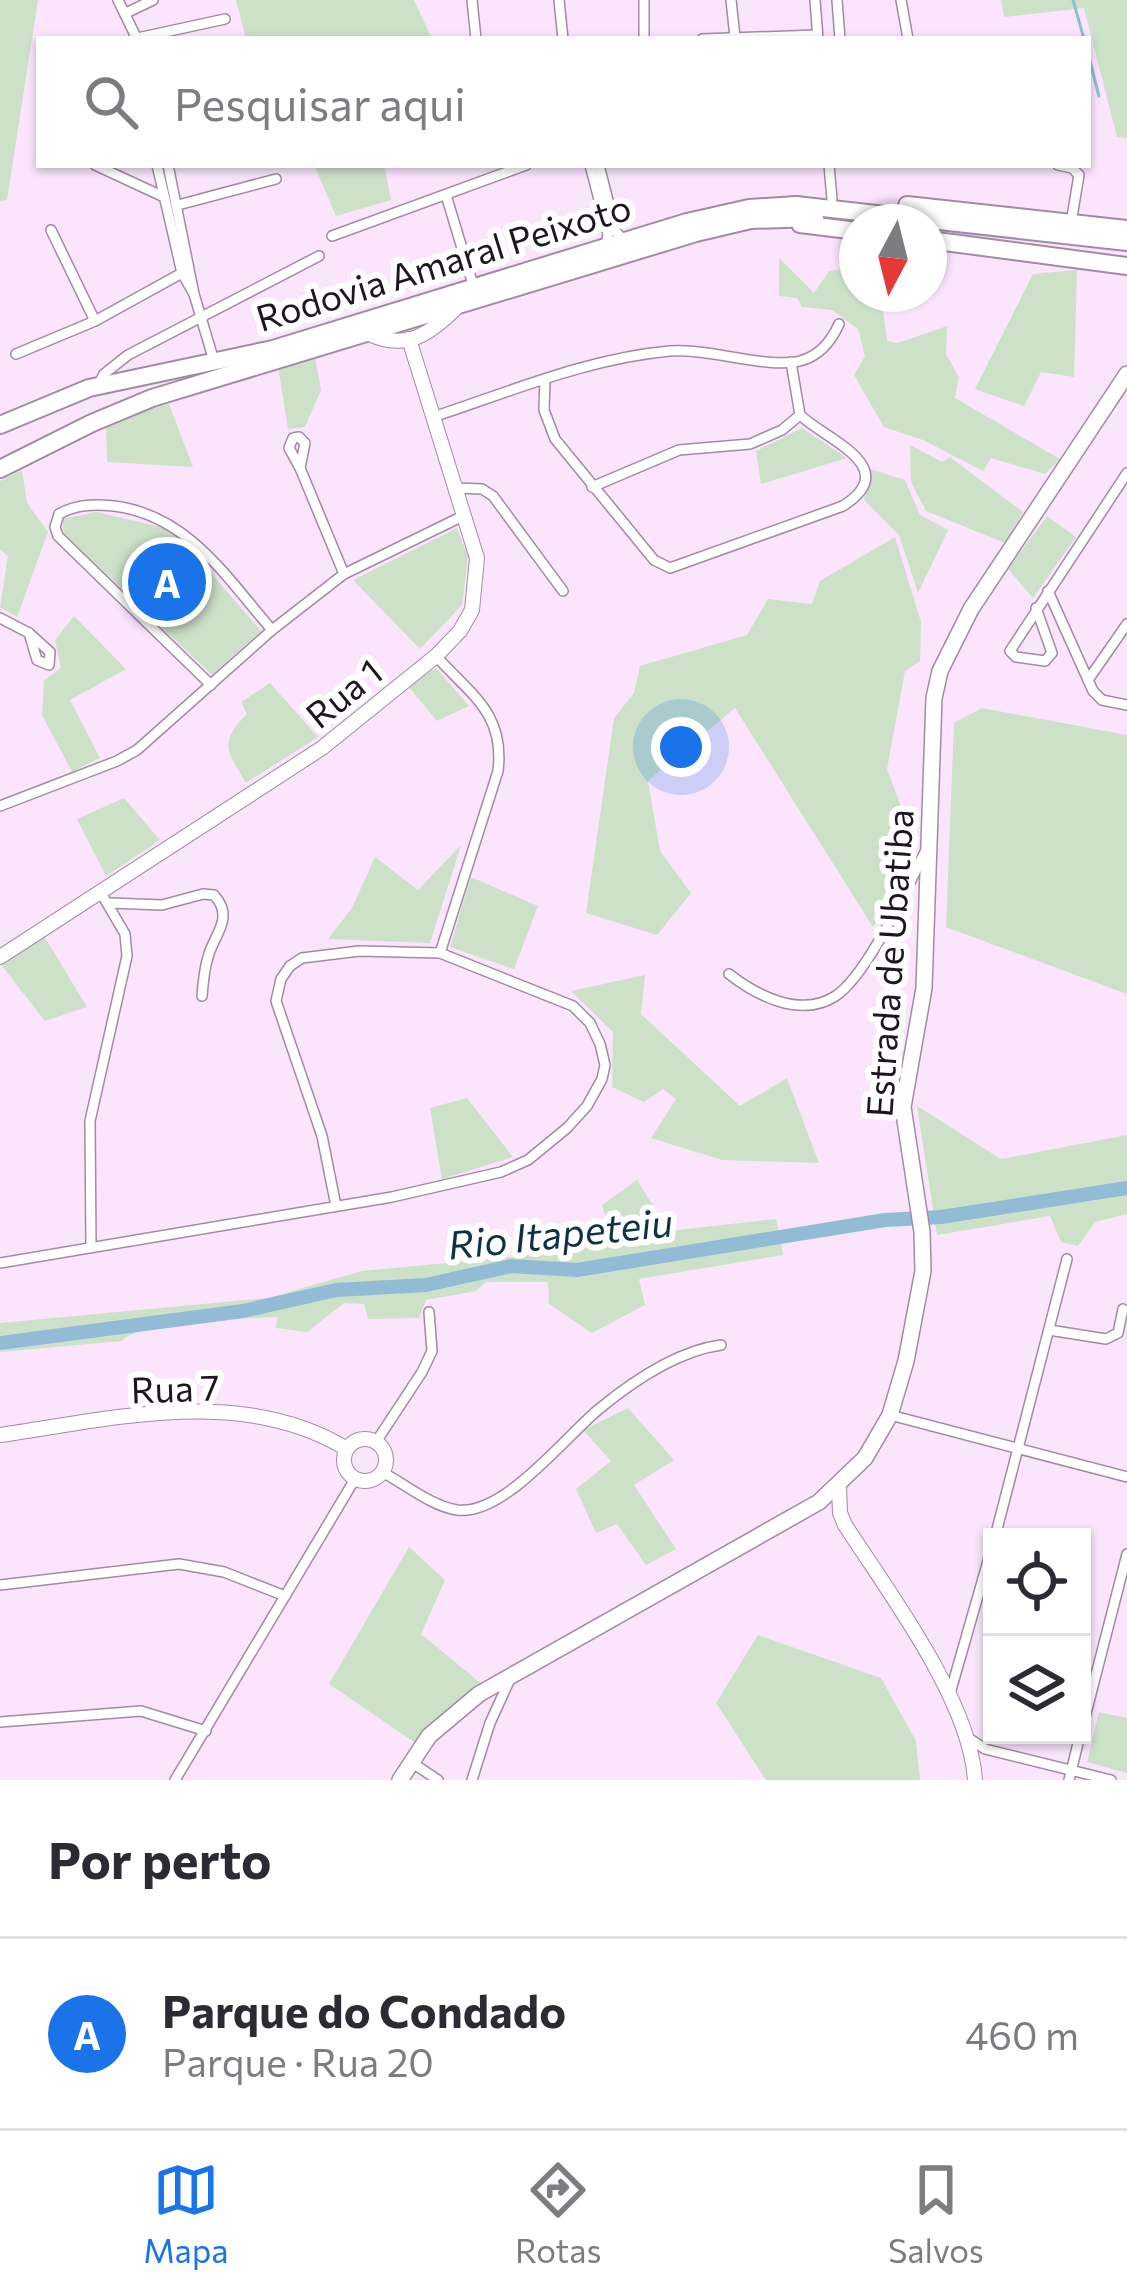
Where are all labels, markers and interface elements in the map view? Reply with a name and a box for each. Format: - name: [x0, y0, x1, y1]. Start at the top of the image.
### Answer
- search box: [36, 36, 1091, 168]
- icon: search: [78, 69, 144, 135]
- text: Pesquisar aqui: [174, 75, 466, 130]
- street label: Rodovia Amaral Peixoto: [250, 183, 636, 339]
- north arrow: [839, 204, 947, 312]
- pin: A: [128, 537, 206, 627]
- street label: Rua 1: [296, 648, 390, 736]
- your location: [651, 717, 711, 777]
- street label: Estrada de Ubatiba: [855, 807, 921, 1119]
- water label: Rio Itapeteiu: [445, 1196, 675, 1268]
- street label: Rua 7: [130, 1363, 220, 1411]
- map controls: [983, 1528, 1091, 1744]
- button: locate: [983, 1528, 1091, 1636]
- button: layers: [983, 1636, 1091, 1744]
- text: Por perto: [48, 1827, 272, 1890]
- text: Parque do Condado: [162, 1982, 566, 2037]
- text: A: [73, 2010, 101, 2058]
- text: 460 m: [965, 2010, 1079, 2058]
- text: Parque · Rua 20: [162, 2037, 434, 2085]
- tab: Mapa: [143, 2157, 229, 2270]
- tab: Rotas: [515, 2157, 601, 2270]
- tab: Salvos: [888, 2157, 984, 2270]

